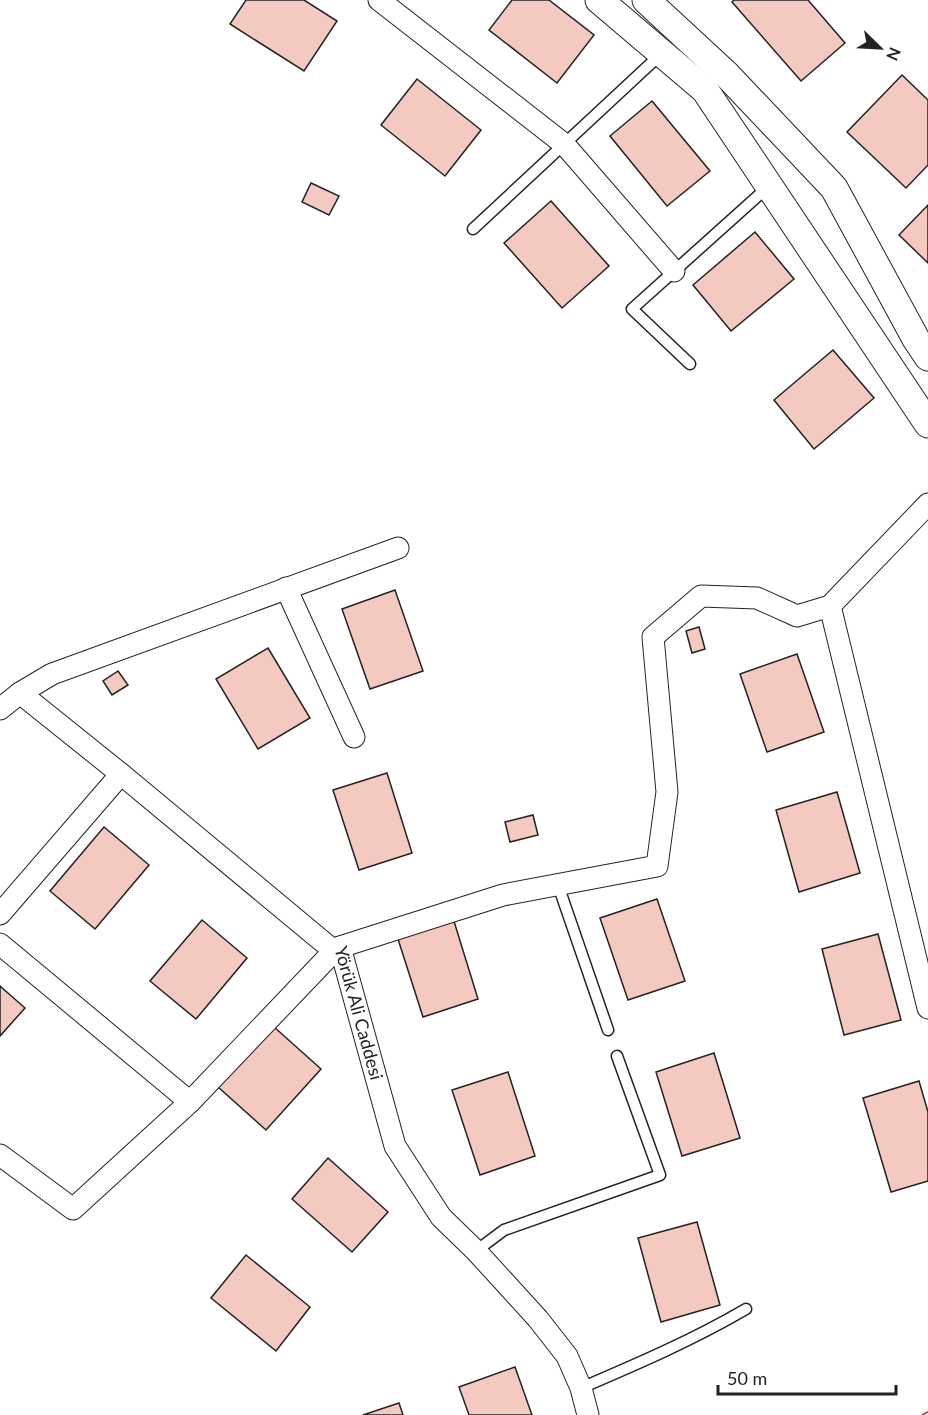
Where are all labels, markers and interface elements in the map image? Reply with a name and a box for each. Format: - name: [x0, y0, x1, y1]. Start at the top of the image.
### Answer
- north arrow: [850, 18, 910, 78]
- text: N: [883, 45, 905, 64]
- street label: Yörük Ali Caddesi: [330, 944, 388, 1082]
- scale bar: [718, 1358, 896, 1396]
- text: 50 m: [727, 1367, 767, 1389]

